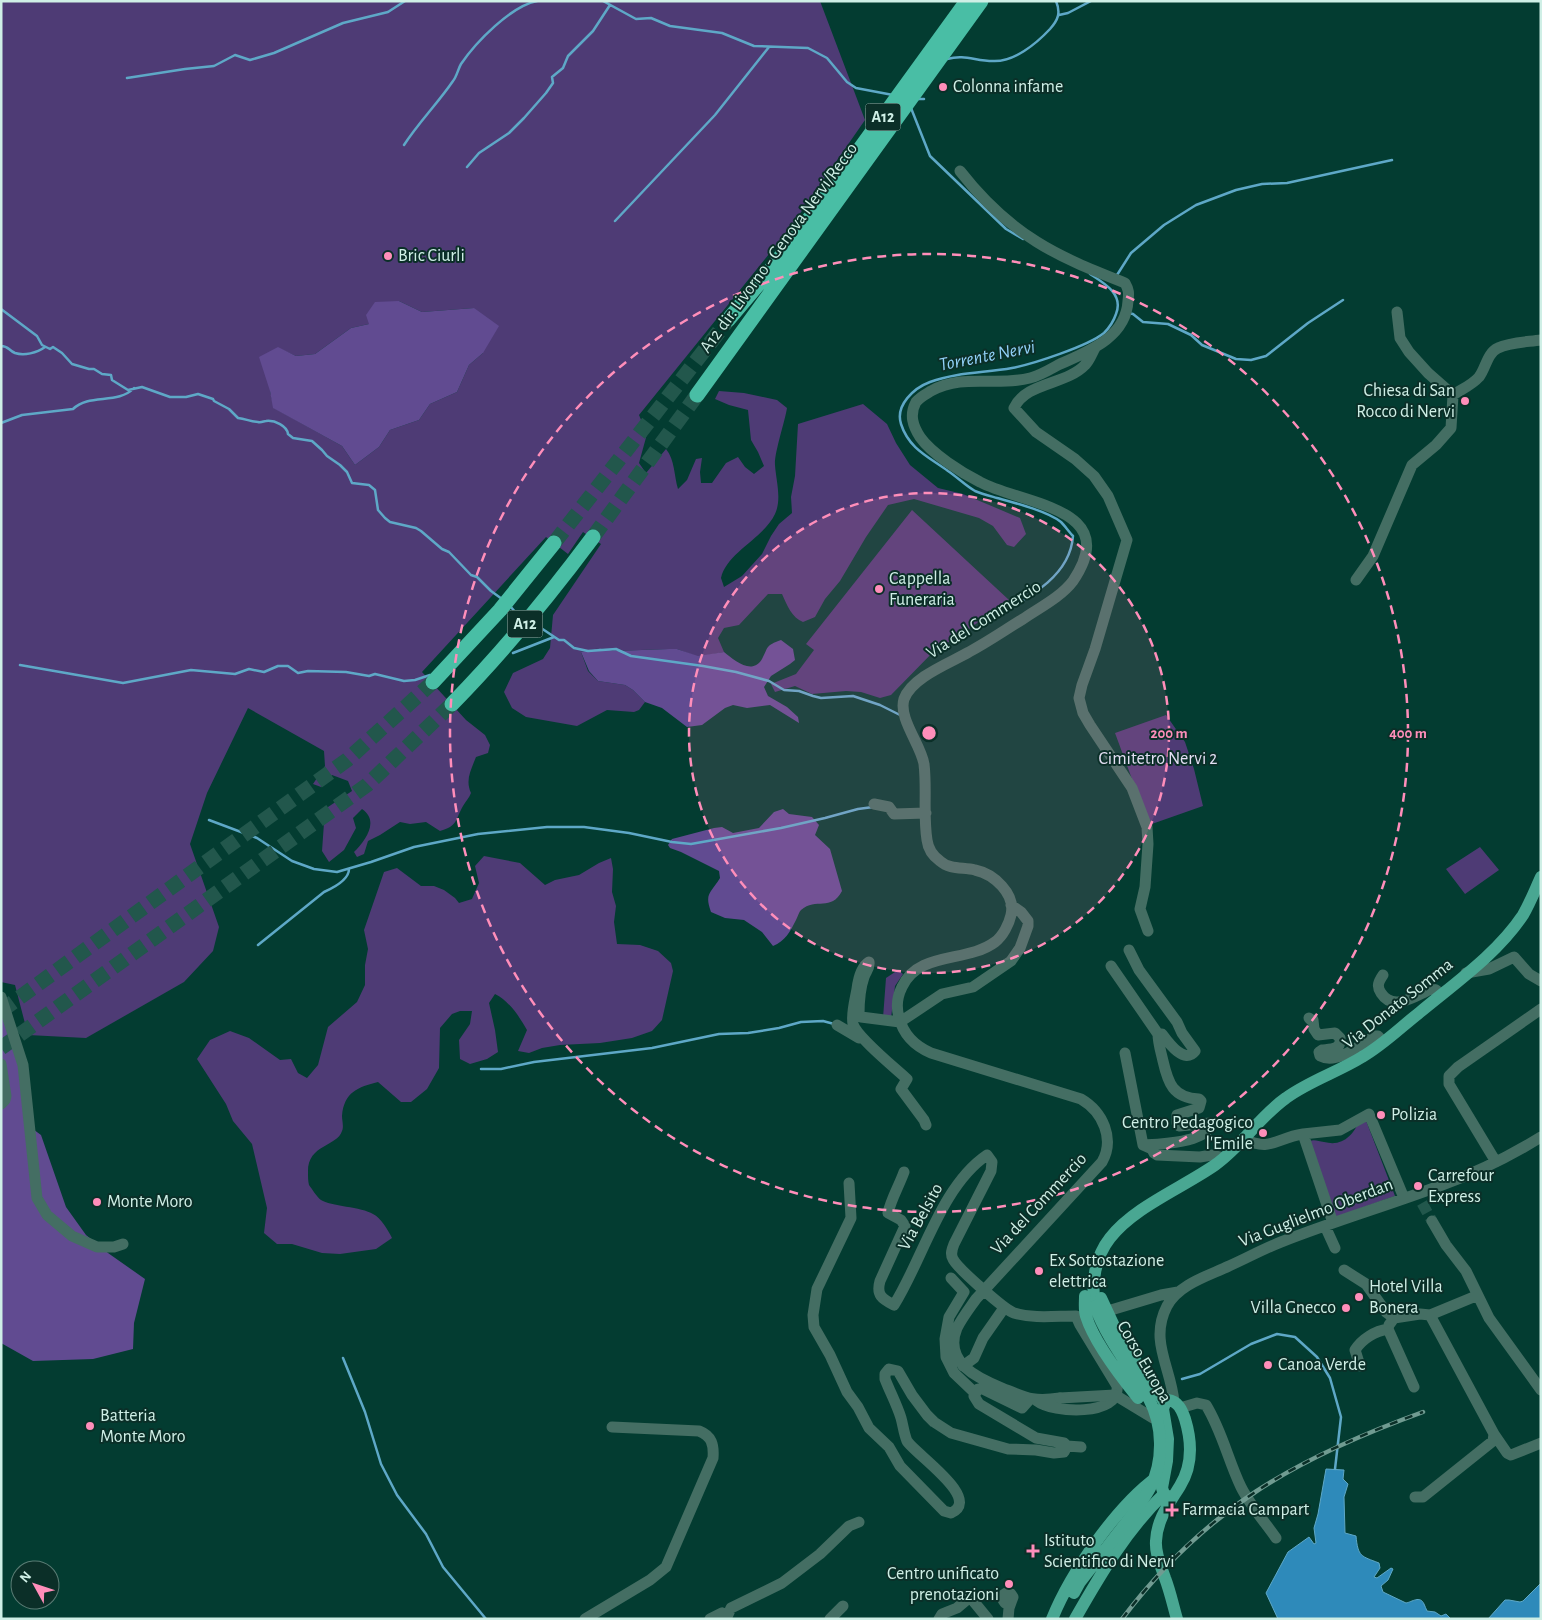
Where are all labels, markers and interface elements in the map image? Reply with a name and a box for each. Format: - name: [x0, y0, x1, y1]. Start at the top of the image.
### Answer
- place label: Colonna infame: [953, 78, 1063, 96]
- marker: Colonna infame: [937, 81, 949, 93]
- road number: A12: [866, 104, 900, 130]
- street label: A12 dir. Livorno - Genova Nervi/Recco: [697, 139, 861, 356]
- place label: Bric Ciurli: [398, 247, 465, 265]
- marker: Bric Ciurli: [382, 250, 394, 262]
- water label: Torrente Nervi: [937, 337, 1037, 375]
- place label: Chiesa di San Rocco di Nervi: [1356, 382, 1455, 421]
- marker: Chiesa di San Rocco di Nervi: [1459, 395, 1471, 407]
- place label: Cappella Funeraria: [889, 570, 955, 609]
- street label: Via del Commercio: [924, 577, 1045, 662]
- marker: Cappella Funeraria: [873, 583, 885, 595]
- road number: A12: [508, 610, 542, 638]
- centre of rings: [920, 724, 938, 742]
- text: 200 m: [1150, 726, 1188, 741]
- text: 400 m: [1389, 726, 1427, 741]
- park label: Cimitetro Nervi 2: [1099, 750, 1218, 768]
- street label: Via Donato Somma: [1339, 955, 1457, 1053]
- place label: Polizia: [1391, 1106, 1437, 1124]
- marker: Polizia: [1375, 1109, 1387, 1121]
- place label: Centro Pedagogico l'Emile: [1122, 1114, 1253, 1153]
- marker: Centro Pedagogico l'Emile: [1257, 1127, 1269, 1139]
- street label: Via del Commercio: [988, 1150, 1090, 1258]
- place label: Carrefour Express: [1428, 1167, 1494, 1206]
- street label: Via Guglielmo Oberdan: [1236, 1175, 1396, 1251]
- street label: Via Belsito: [895, 1180, 947, 1253]
- marker: Carrefour Express: [1412, 1180, 1424, 1192]
- place label: Monte Moro: [107, 1193, 193, 1211]
- marker: Monte Moro: [91, 1196, 103, 1208]
- place label: Ex Sottostazione elettrica: [1049, 1252, 1164, 1291]
- marker: Ex Sottostazione elettrica: [1033, 1265, 1045, 1277]
- place label: Hotel Villa Bonera: [1369, 1278, 1443, 1317]
- marker: Hotel Villa Bonera: [1353, 1291, 1365, 1303]
- place label: Villa Gnecco: [1251, 1299, 1336, 1317]
- marker: Villa Gnecco: [1340, 1302, 1352, 1314]
- street label: Corso Europa: [1113, 1318, 1175, 1406]
- place label: Canoa Verde: [1278, 1356, 1366, 1374]
- marker: Canoa Verde: [1262, 1359, 1274, 1371]
- place label: Batteria Monte Moro: [100, 1407, 186, 1446]
- marker: Batteria Monte Moro: [84, 1420, 96, 1432]
- place label: Farmacia Campart: [1182, 1501, 1310, 1519]
- marker: Farmacia Campart: [1166, 1504, 1178, 1516]
- place label: Istituto Scientifico di Nervi: [1044, 1532, 1175, 1571]
- marker: Istituto Scientifico di Nervi: [1026, 1544, 1040, 1558]
- north arrow: [10, 1560, 60, 1610]
- place label: Centro unificato prenotazioni: [887, 1565, 999, 1604]
- text: N: [17, 1569, 34, 1586]
- marker: Centro unificato prenotazioni: [1003, 1578, 1015, 1590]

